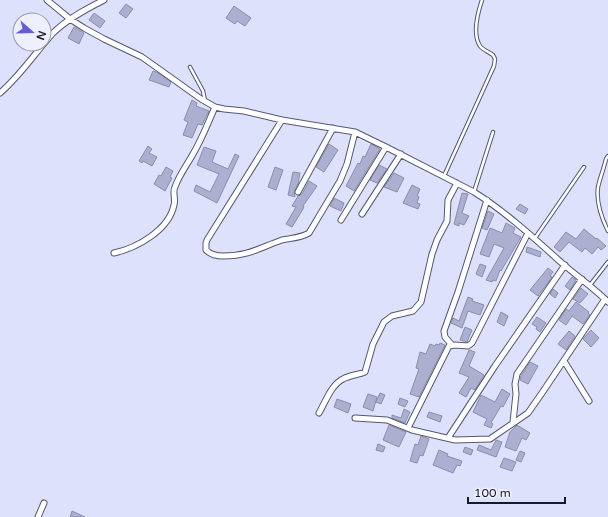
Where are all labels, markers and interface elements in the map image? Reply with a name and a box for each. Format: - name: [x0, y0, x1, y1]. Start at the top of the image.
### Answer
- north arrow: [12, 12, 52, 52]
- text: N: [33, 29, 49, 42]
- scale bar: [468, 479, 565, 505]
- text: 100 m: [474, 486, 511, 500]

